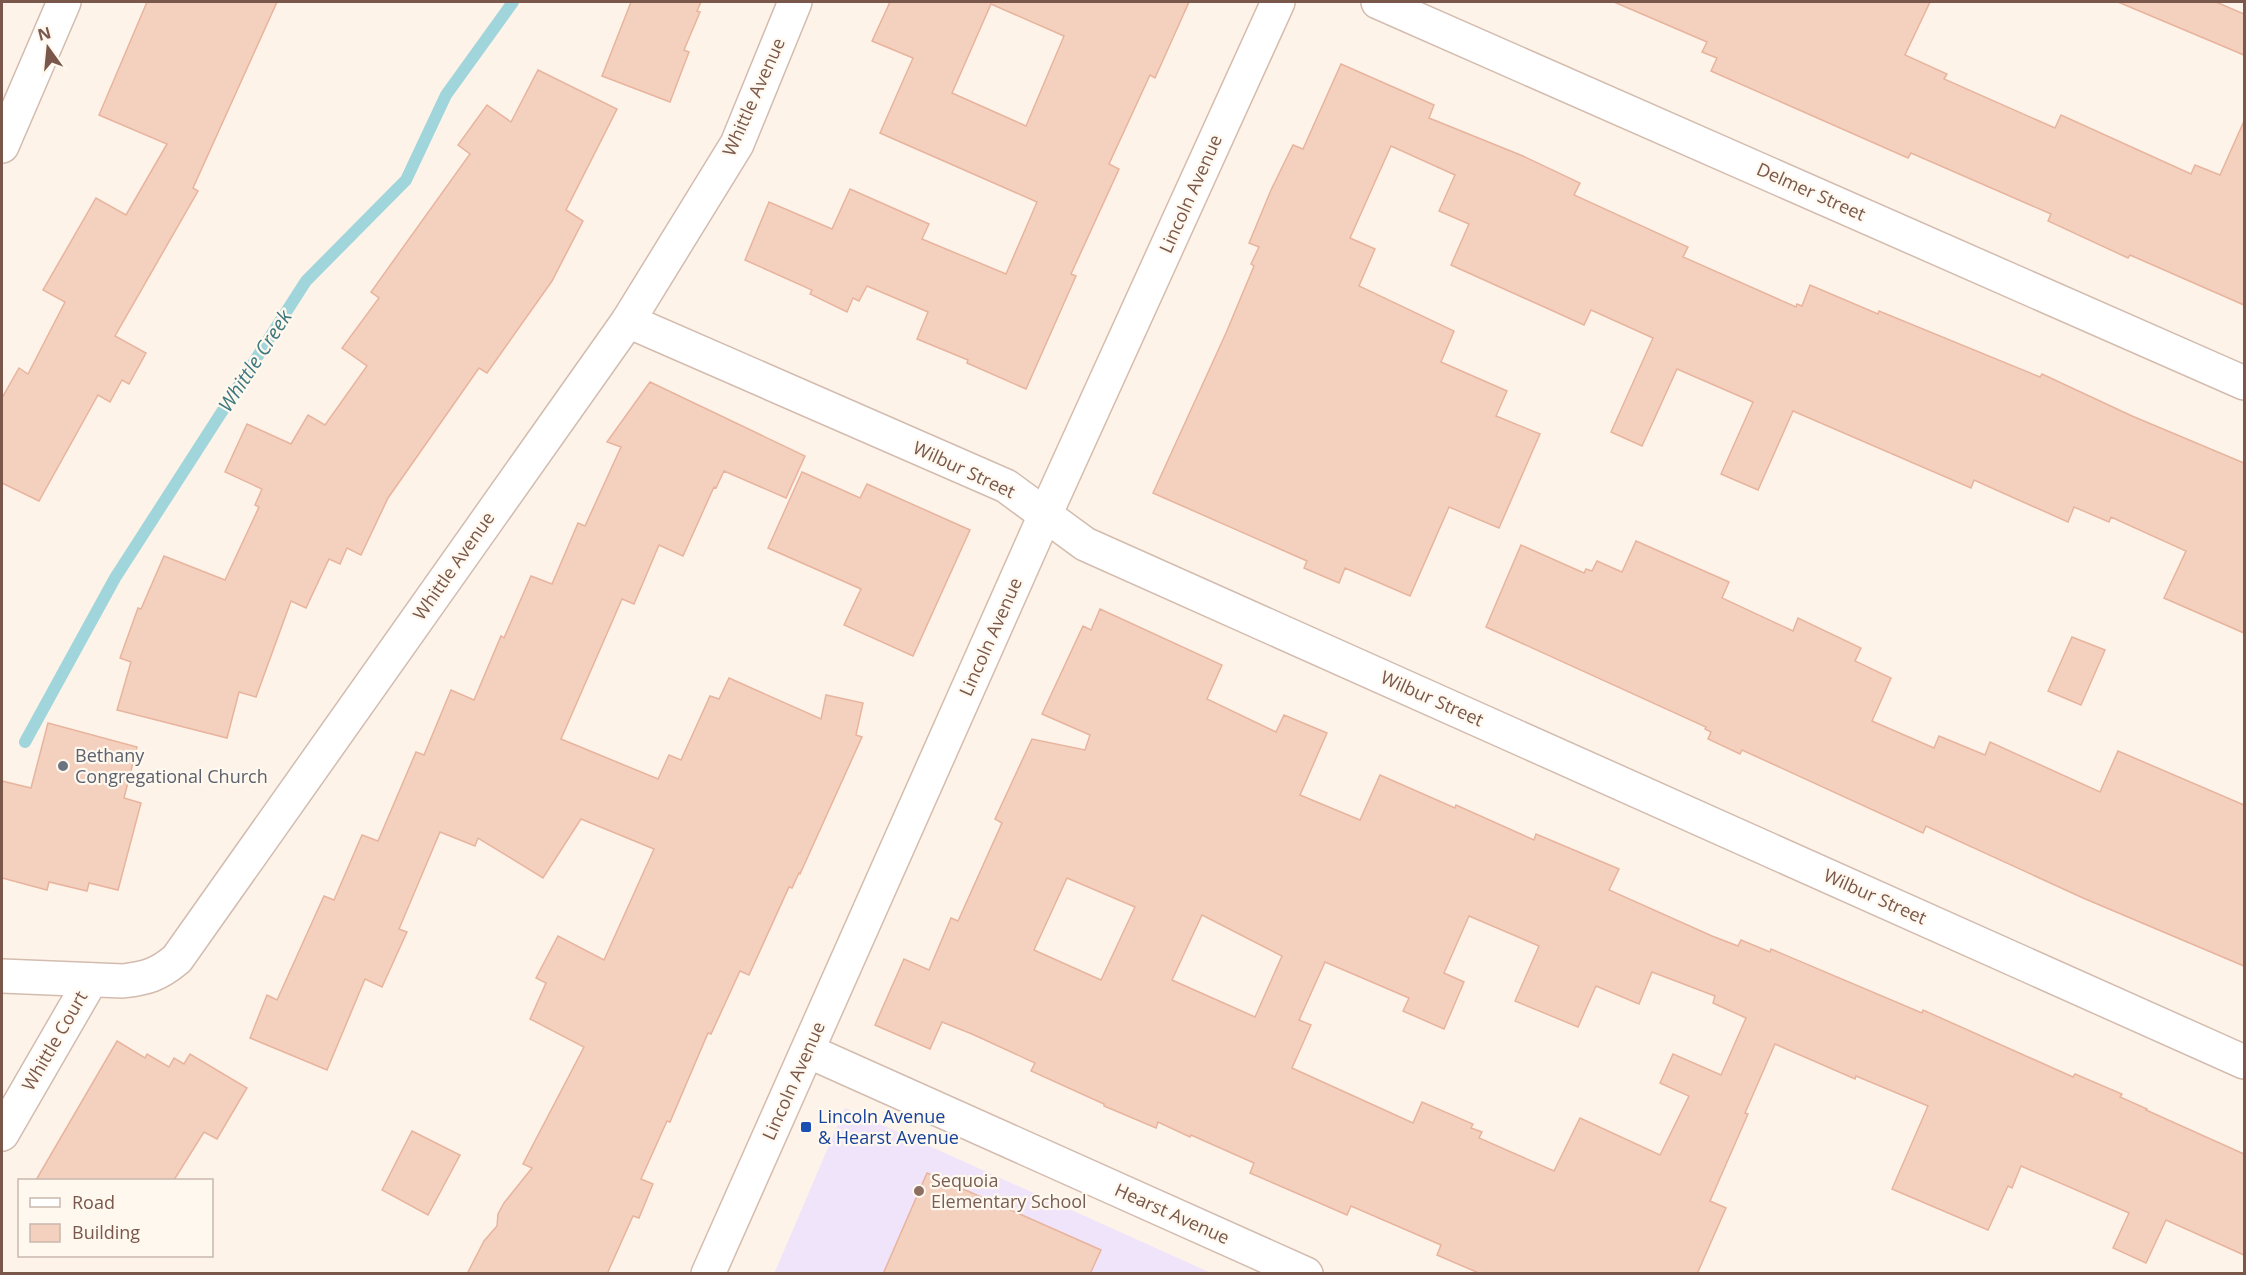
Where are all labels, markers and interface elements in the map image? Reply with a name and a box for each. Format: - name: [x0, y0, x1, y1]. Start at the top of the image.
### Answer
- north arrow: [18, 18, 78, 78]
- text: N: [35, 21, 53, 46]
- street label: Whittle Avenue: [716, 34, 790, 159]
- street label: Lincoln Avenue: [1153, 131, 1227, 257]
- street label: Delmer Street: [1753, 156, 1870, 226]
- water label: Whittle Creek: [212, 304, 298, 417]
- street label: Wilbur Street: [909, 435, 1019, 503]
- street label: Whittle Avenue: [407, 507, 499, 624]
- street label: Lincoln Avenue: [953, 574, 1027, 700]
- street label: Wilbur Street: [1377, 665, 1488, 731]
- place label: Bethany Congregational Church: [75, 743, 268, 788]
- marker: Bethany Congregational Church: [56, 759, 70, 773]
- street label: Wilbur Street: [1820, 863, 1931, 929]
- street label: Whittle Court: [16, 986, 92, 1095]
- street label: Lincoln Avenue: [756, 1018, 830, 1144]
- place label: Lincoln Avenue & Hearst Avenue: [818, 1104, 959, 1149]
- marker: Lincoln Avenue & Hearst Avenue: [799, 1120, 813, 1134]
- place label: Sequoia Elementary School: [931, 1168, 1087, 1213]
- street label: Hearst Avenue: [1111, 1177, 1234, 1249]
- legend: [18, 1179, 213, 1257]
- marker: Sequoia Elementary School: [912, 1184, 926, 1198]
- text: Road: [72, 1190, 115, 1214]
- text: Building: [72, 1220, 140, 1244]

